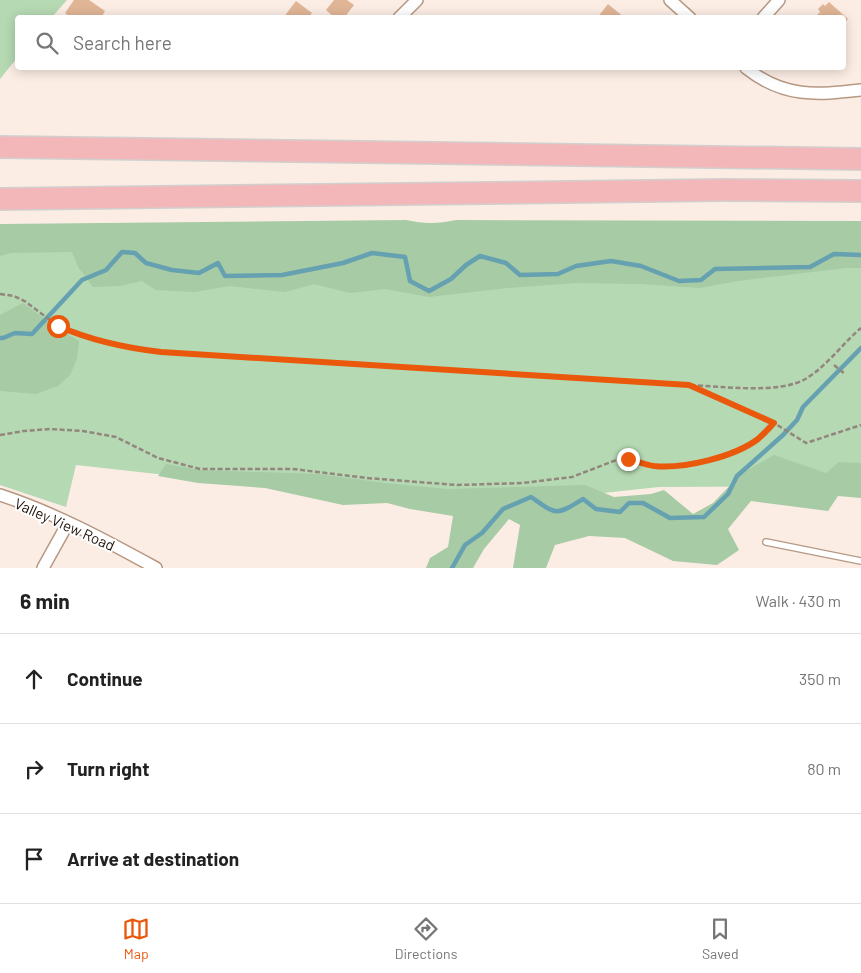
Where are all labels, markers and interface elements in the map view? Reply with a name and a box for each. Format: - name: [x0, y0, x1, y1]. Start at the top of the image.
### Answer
- search box: [15, 15, 846, 70]
- icon: search: [33, 29, 61, 57]
- text: Search here: [73, 31, 172, 54]
- route start: [47, 315, 70, 338]
- route end: [617, 448, 640, 471]
- street label: Valley View Road: [12, 494, 118, 554]
- text: 6 min: [20, 588, 70, 613]
- text: Walk · 430 m: [756, 591, 841, 610]
- icon: ahead: [20, 665, 48, 693]
- text: Continue: [67, 667, 143, 690]
- text: 350 m: [799, 669, 841, 688]
- icon: right: [20, 755, 48, 783]
- text: Turn right: [67, 757, 149, 780]
- text: 80 m: [807, 759, 841, 778]
- icon: arrive: [20, 845, 48, 873]
- text: Arrive at destination: [67, 847, 239, 870]
- tab: Map: [122, 915, 150, 962]
- tab: Directions: [395, 915, 457, 962]
- tab: Saved: [702, 915, 739, 962]

